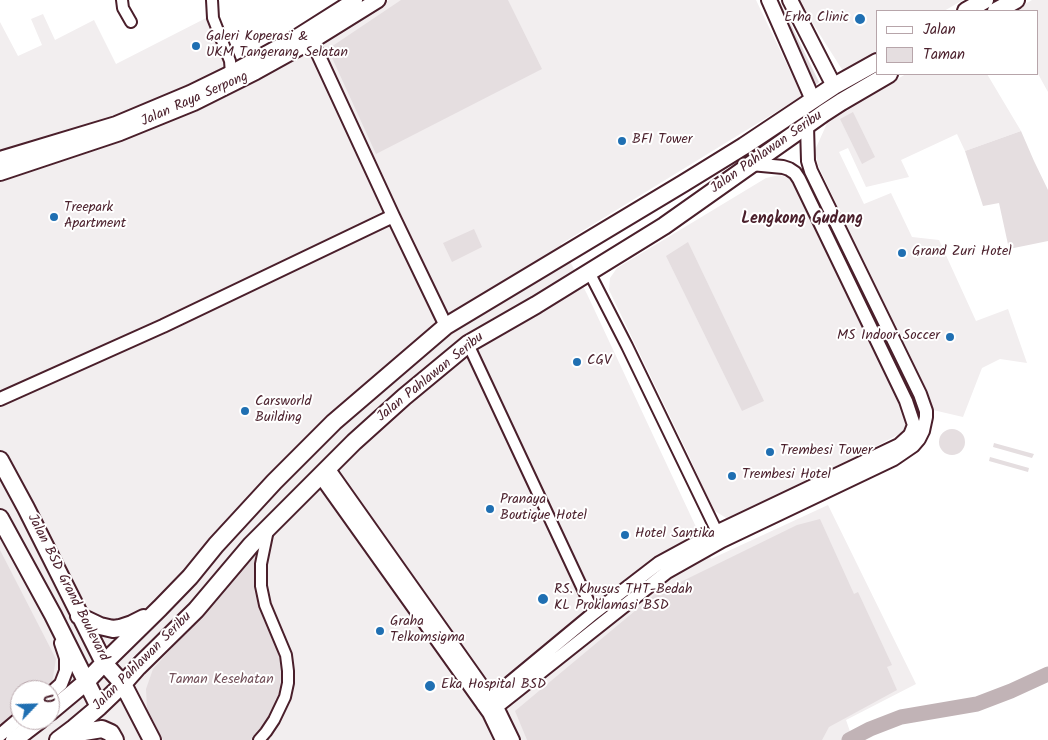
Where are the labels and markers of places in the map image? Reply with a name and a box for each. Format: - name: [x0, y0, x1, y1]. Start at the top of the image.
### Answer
- place label: Erha Clinic: [784, 11, 849, 27]
- marker: Erha Clinic: [853, 12, 867, 26]
- place label: Galeri Koperasi & UKM Tangerang Selatan: [206, 30, 348, 62]
- marker: Galeri Koperasi & UKM Tangerang Selatan: [190, 40, 202, 52]
- place label: BFI Tower: [632, 133, 692, 149]
- marker: BFI Tower: [616, 135, 628, 147]
- place label: Treepark Apartment: [64, 201, 126, 233]
- marker: Treepark Apartment: [48, 211, 60, 223]
- place label: Grand Zuri Hotel: [912, 245, 1012, 261]
- marker: Grand Zuri Hotel: [896, 247, 908, 259]
- place label: MS Indoor Soccer: [837, 329, 940, 345]
- marker: MS Indoor Soccer: [944, 331, 956, 343]
- place label: CGV: [587, 354, 611, 370]
- marker: CGV: [571, 356, 583, 368]
- place label: Carsworld Building: [255, 395, 311, 428]
- marker: Carsworld Building: [239, 405, 251, 417]
- place label: Trembesi Tower: [780, 444, 872, 460]
- marker: Trembesi Tower: [764, 446, 776, 458]
- place label: Trembesi Hotel: [742, 468, 831, 484]
- marker: Trembesi Hotel: [726, 470, 738, 482]
- place label: Pranaya Boutique Hotel: [500, 493, 587, 526]
- marker: Pranaya Boutique Hotel: [484, 503, 496, 515]
- place label: Hotel Santika: [635, 527, 715, 543]
- marker: Hotel Santika: [619, 529, 631, 541]
- place label: RS. Khusus THT-Bedah KL Proklamasi BSD: [554, 583, 692, 616]
- marker: RS. Khusus THT-Bedah KL Proklamasi BSD: [536, 592, 550, 606]
- place label: Graha Telkomsigma: [390, 615, 465, 648]
- marker: Graha Telkomsigma: [374, 625, 386, 637]
- place label: Eka Hospital BSD: [441, 678, 546, 694]
- marker: Eka Hospital BSD: [423, 679, 437, 693]

